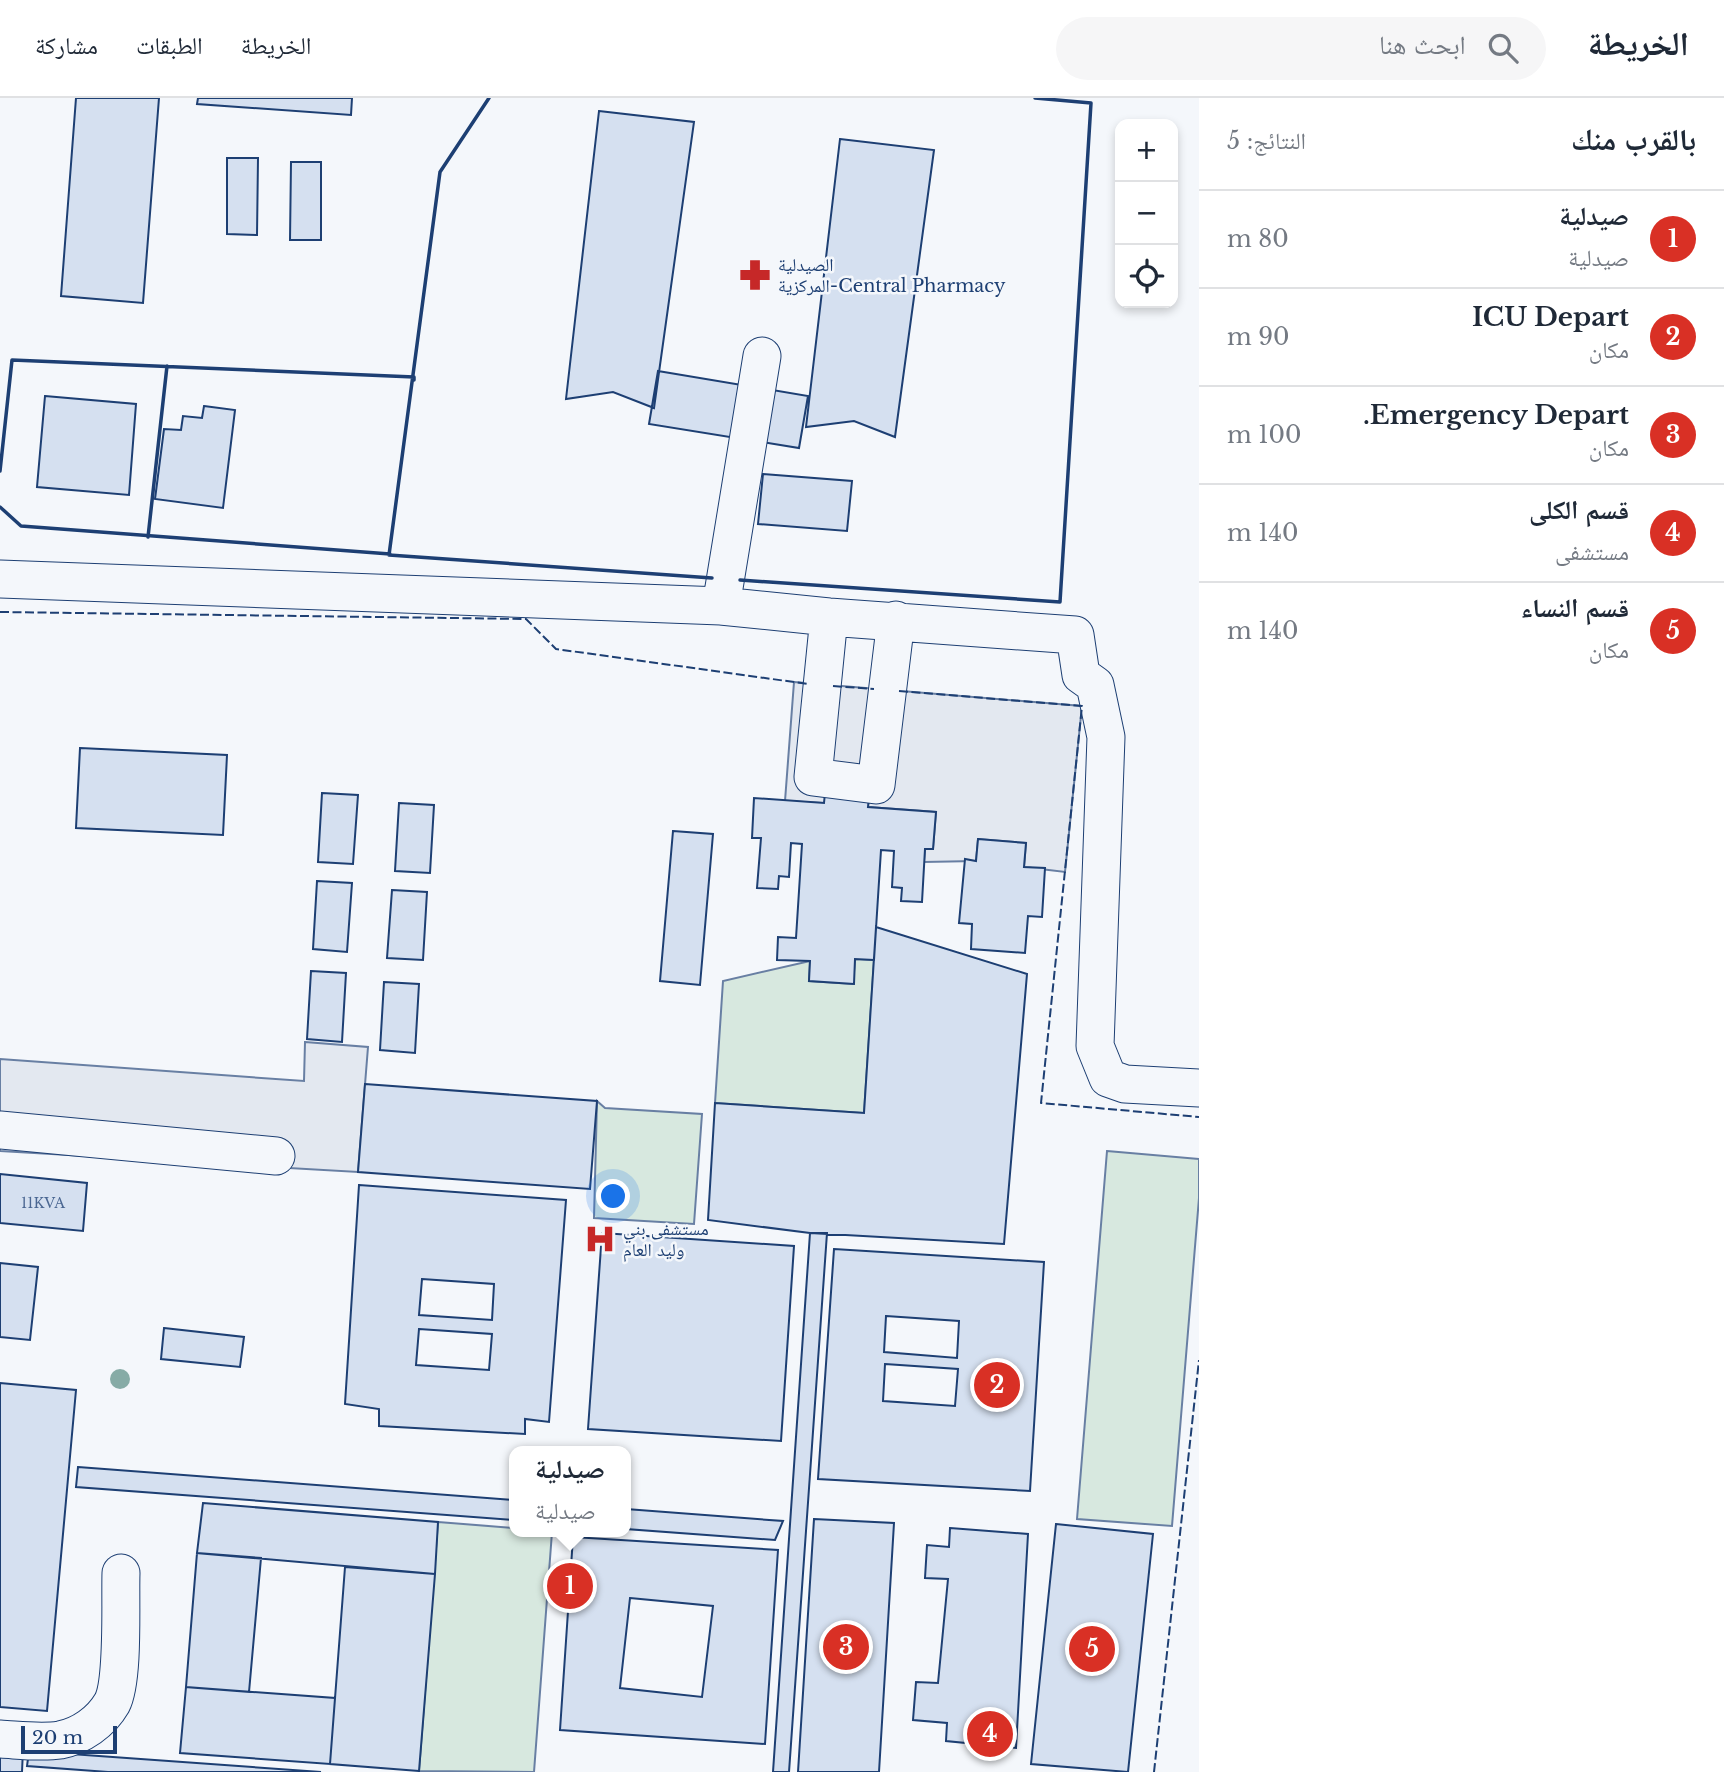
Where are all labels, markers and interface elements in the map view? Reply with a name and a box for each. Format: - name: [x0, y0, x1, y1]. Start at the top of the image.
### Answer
- search box: [1056, 17, 1546, 80]
- text: الخريطة: [1588, 23, 1689, 64]
- text: ابحث هنا: [1379, 29, 1466, 61]
- icon: search: [1484, 29, 1522, 67]
- text: مشاركة: [35, 31, 98, 60]
- text: الطبقات: [136, 31, 203, 60]
- text: الخريطة: [241, 31, 311, 60]
- map controls: [1115, 119, 1178, 308]
- button: +: [1115, 119, 1178, 182]
- text: بالقرب منك: [1571, 121, 1696, 158]
- text: النتائج: 5: [1227, 127, 1306, 155]
- button: −: [1115, 182, 1178, 245]
- text: صيدلية: [1559, 200, 1629, 232]
- text: 80 m: [1227, 225, 1289, 253]
- text: 1: [1668, 225, 1678, 253]
- text: صيدلية: [1568, 244, 1629, 272]
- button: locate: [1115, 245, 1178, 308]
- place label: الصيدلية المركزية-Central Pharmacy: [778, 254, 1006, 297]
- pharmacy icon: الصيدلية المركزية-Central Pharmacy: [738, 258, 772, 292]
- text: ICU Depart: [1472, 301, 1629, 333]
- text: 90 m: [1227, 323, 1290, 351]
- text: 2: [1666, 323, 1681, 351]
- text: مكان: [1589, 336, 1629, 364]
- text: Emergency Depart.: [1363, 399, 1629, 431]
- text: 100 m: [1227, 421, 1301, 449]
- text: 3: [1666, 421, 1680, 449]
- text: مكان: [1589, 434, 1629, 462]
- text: قسم الكلى: [1529, 494, 1629, 526]
- text: 140 m: [1227, 519, 1298, 547]
- text: 4: [1665, 519, 1681, 547]
- text: مستشفى: [1555, 538, 1629, 566]
- text: قسم النساء: [1520, 592, 1629, 624]
- text: 140 m: [1227, 617, 1298, 645]
- text: 5: [1666, 617, 1680, 645]
- text: مكان: [1589, 636, 1629, 664]
- your location: [596, 1179, 630, 1213]
- house number: 11KVA: [21, 1194, 65, 1212]
- place label: مستشفى بني وليد العام: [623, 1218, 709, 1262]
- hospital icon: مستشفى بني وليد العام: [583, 1222, 617, 1256]
- pin: 2: [974, 1359, 1020, 1411]
- popup: [509, 1446, 631, 1537]
- text: صيدلية: [535, 1453, 605, 1485]
- text: صيدلية: [535, 1497, 596, 1525]
- pin: 1: [547, 1560, 593, 1612]
- pin: 3: [823, 1621, 869, 1673]
- pin: 5: [1069, 1623, 1115, 1675]
- pin: 4: [967, 1708, 1013, 1760]
- scale bar: [21, 1723, 117, 1755]
- text: 20 m: [32, 1726, 83, 1749]

